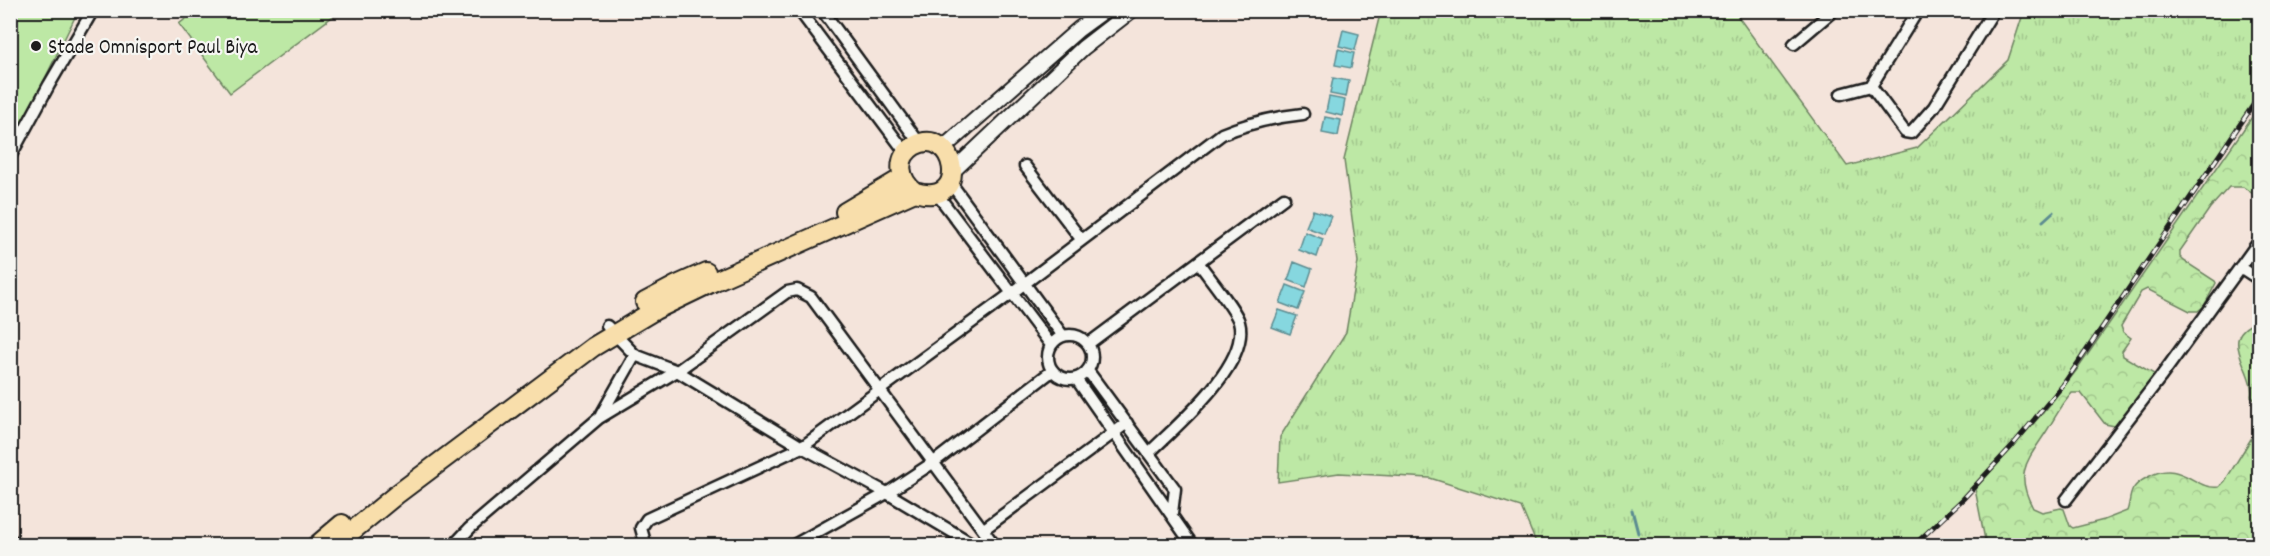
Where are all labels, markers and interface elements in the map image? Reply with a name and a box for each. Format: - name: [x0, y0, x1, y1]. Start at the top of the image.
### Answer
- place label: Stade Omnisport Paul Biya: [48, 34, 259, 64]
- marker: Stade Omnisport Paul Biya: [29, 39, 43, 53]

